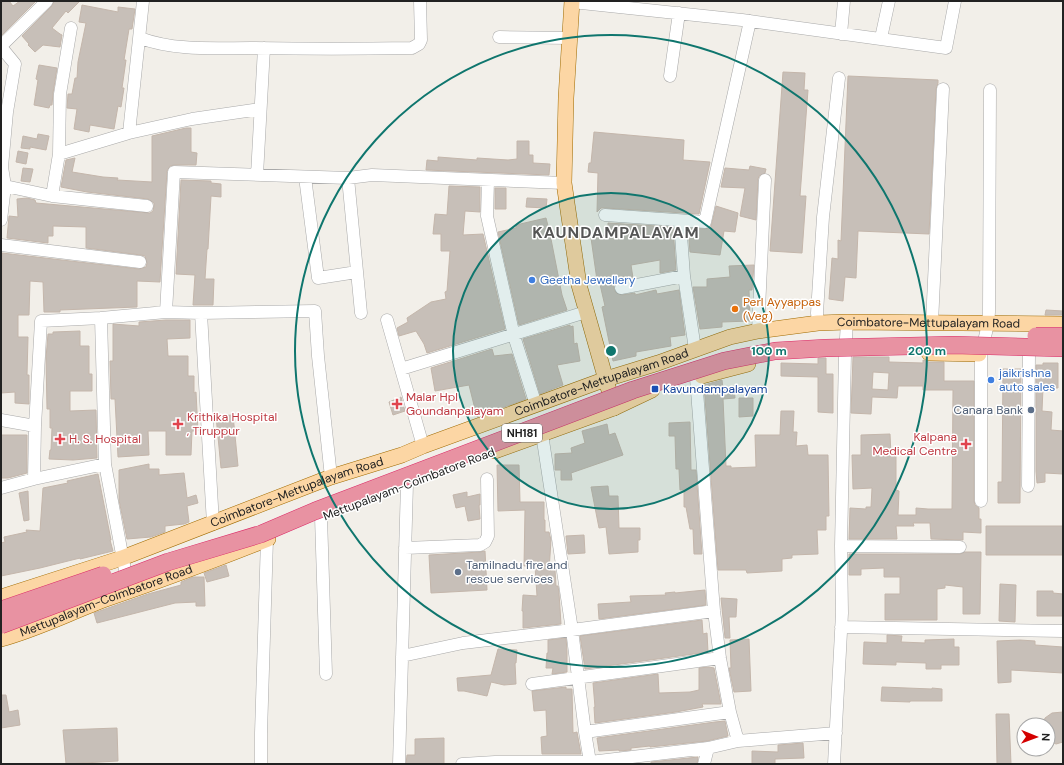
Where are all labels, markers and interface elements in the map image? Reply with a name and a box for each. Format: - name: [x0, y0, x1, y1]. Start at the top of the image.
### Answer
- district label: KAUNDAMPALAYAM: [532, 222, 700, 243]
- place label: Geetha Jewellery: [540, 272, 636, 288]
- marker: Geetha Jewellery: [527, 275, 537, 285]
- place label: Perl Ayyappas (Veg): [743, 294, 821, 324]
- marker: Perl Ayyappas (Veg): [730, 304, 740, 314]
- street label: Coimbatore-Mettupalayam Road: [837, 314, 1020, 332]
- text: 100 m: [751, 343, 787, 359]
- text: 200 m: [908, 343, 946, 359]
- centre of rings: [604, 344, 618, 358]
- street label: Coimbatore-Mettupalayam Road: [512, 345, 691, 420]
- place label: jaikrishna auto sales: [998, 365, 1055, 395]
- marker: jaikrishna auto sales: [986, 375, 996, 385]
- place label: Kavundampalayam: [663, 381, 767, 397]
- marker: Kavundampalayam: [650, 384, 660, 394]
- place label: Malar Hpl Goundanpalayam: [406, 389, 504, 419]
- marker: Malar Hpl Goundanpalayam: [391, 398, 403, 410]
- place label: Canara Bank: [954, 402, 1023, 418]
- marker: Canara Bank: [1026, 405, 1036, 415]
- place label: Krithika Hospital , Tiruppur: [187, 409, 277, 439]
- marker: Krithika Hospital , Tiruppur: [172, 418, 184, 430]
- road number: NH181: [502, 424, 542, 442]
- place label: Kalpana Medical Centre: [872, 429, 957, 459]
- place label: H. S. Hospital: [69, 431, 141, 447]
- marker: H. S. Hospital: [54, 433, 66, 445]
- marker: Kalpana Medical Centre: [960, 438, 972, 450]
- street label: Mettupalayam-Coimbatore Road: [321, 444, 497, 524]
- street label: Coimbatore-Mettupalayam Road: [208, 453, 385, 531]
- place label: Tamilnadu fire and rescue services: [466, 557, 568, 587]
- street label: Mettupalayam-Coimbatore Road: [18, 561, 195, 641]
- marker: Tamilnadu fire and rescue services: [453, 567, 463, 577]
- north arrow: [1016, 717, 1056, 757]
- text: N: [1039, 733, 1053, 741]

